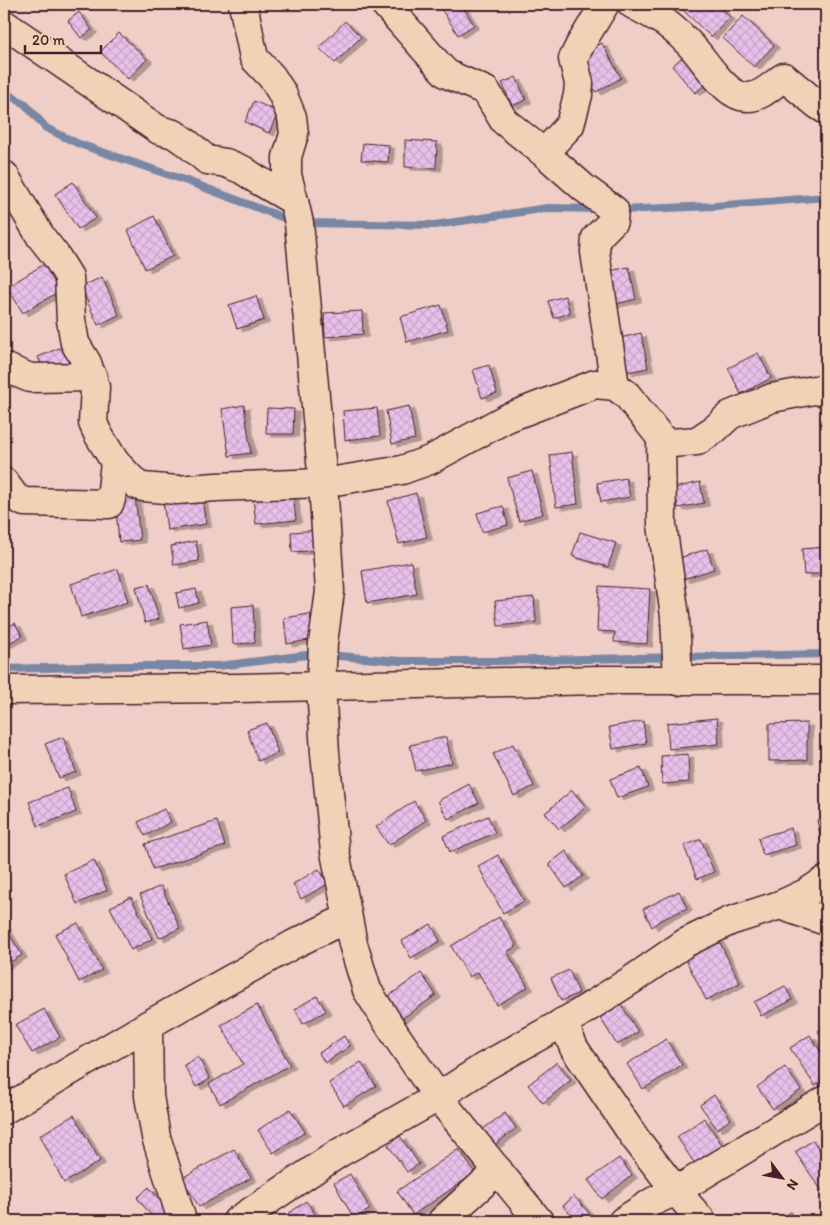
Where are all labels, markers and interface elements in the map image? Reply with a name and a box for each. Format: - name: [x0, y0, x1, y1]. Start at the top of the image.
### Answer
- scale bar: [25, 22, 101, 54]
- text: 20 m: [32, 31, 66, 49]
- north arrow: [758, 1152, 808, 1202]
- text: N: [783, 1176, 802, 1193]

